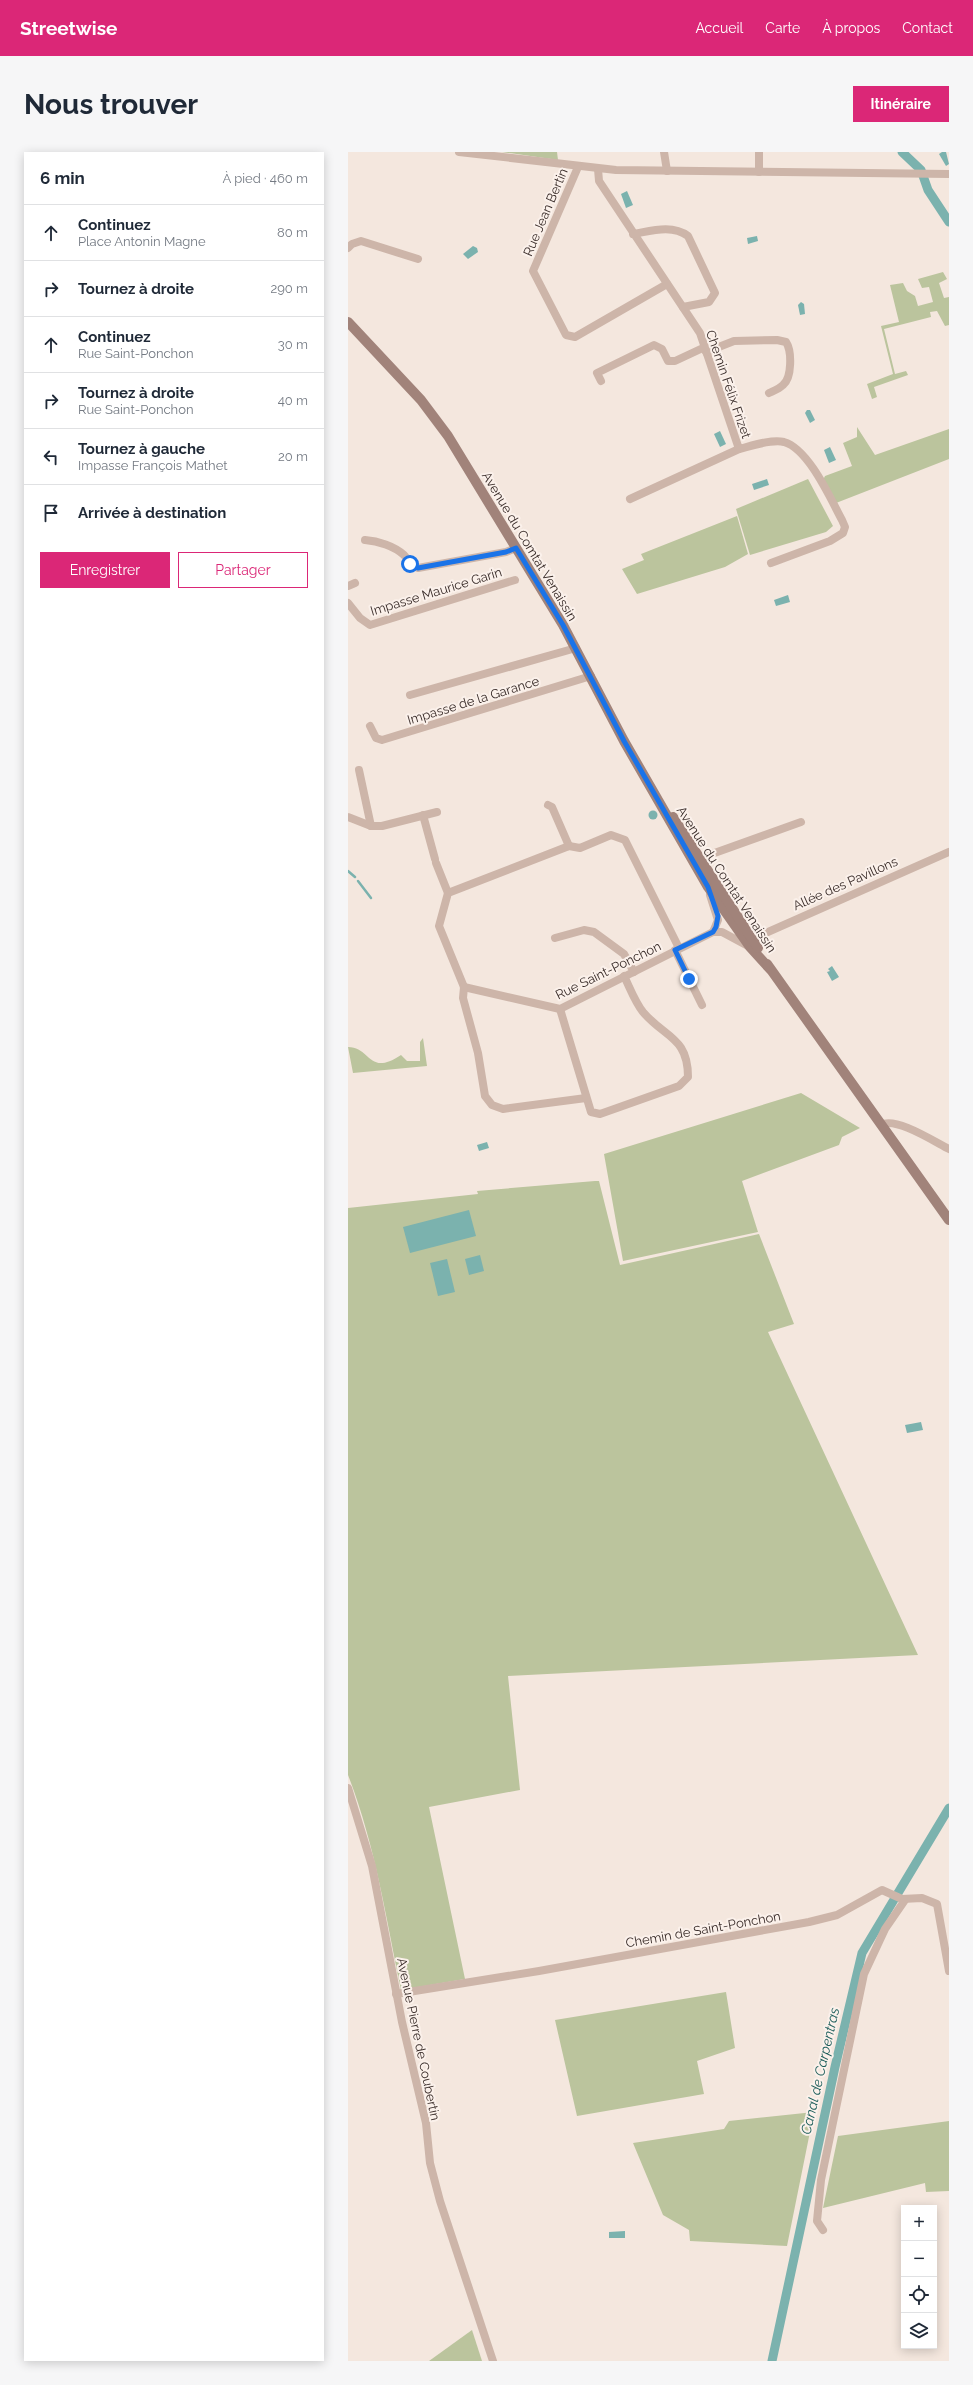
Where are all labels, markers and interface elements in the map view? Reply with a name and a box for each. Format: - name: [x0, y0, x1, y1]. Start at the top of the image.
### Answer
- text: Streetwise: [20, 17, 117, 39]
- text: Accueil: [695, 20, 743, 36]
- text: Carte: [765, 20, 800, 36]
- text: À propos: [822, 20, 880, 36]
- text: Contact: [902, 20, 953, 36]
- button: Itinéraire: [853, 86, 949, 122]
- text: Nous trouver: [24, 88, 198, 121]
- street label: Rue Jean Bertin: [520, 166, 571, 258]
- text: 6 min: [40, 168, 85, 188]
- text: À pied · 460 m: [222, 171, 308, 186]
- text: Continuez: [78, 216, 151, 234]
- icon: ahead: [40, 222, 62, 244]
- text: 80 m: [277, 225, 308, 240]
- text: Place Antonin Magne: [78, 234, 206, 249]
- icon: right: [40, 278, 62, 300]
- text: Tournez à droite: [78, 280, 194, 298]
- text: 290 m: [270, 281, 308, 296]
- text: Continuez: [78, 328, 151, 346]
- street label: Chemin Félix Frizet: [703, 328, 754, 441]
- icon: ahead: [40, 334, 62, 356]
- text: 30 m: [278, 337, 308, 352]
- text: Rue Saint-Ponchon: [78, 346, 194, 361]
- text: Tournez à droite: [78, 384, 194, 402]
- icon: right: [40, 390, 62, 412]
- text: 40 m: [278, 393, 308, 408]
- text: Rue Saint-Ponchon: [78, 402, 194, 417]
- text: Tournez à gauche: [78, 440, 205, 458]
- icon: left: [40, 446, 62, 468]
- text: 20 m: [278, 449, 308, 464]
- text: Impasse François Mathet: [78, 458, 228, 473]
- street label: Avenue du Comtat Venaissin: [479, 469, 580, 624]
- icon: arrive: [40, 502, 62, 524]
- text: Arrivée à destination: [78, 504, 226, 522]
- button: Enregistrer: [40, 552, 170, 588]
- button: Partager: [178, 552, 308, 588]
- route start: [401, 555, 419, 573]
- street label: Impasse Maurice Garin: [369, 564, 504, 619]
- street label: Impasse de la Garance: [405, 673, 541, 728]
- street label: Avenue du Comtat Venaissin: [674, 803, 780, 955]
- street label: Allée des Pavillons: [791, 854, 900, 913]
- street label: Rue Saint-Ponchon: [553, 938, 663, 1003]
- route end: [680, 970, 698, 988]
- street label: Chemin de Saint-Ponchon: [624, 1908, 782, 1951]
- street label: Avenue Pierre de Coubertin: [394, 1956, 443, 2122]
- water label: Canal de Carpentras: [798, 2006, 842, 2136]
- map controls: [901, 2205, 937, 2349]
- button: +: [901, 2205, 937, 2241]
- button: −: [901, 2241, 937, 2277]
- button: locate: [901, 2277, 937, 2313]
- button: layers: [901, 2313, 937, 2349]

